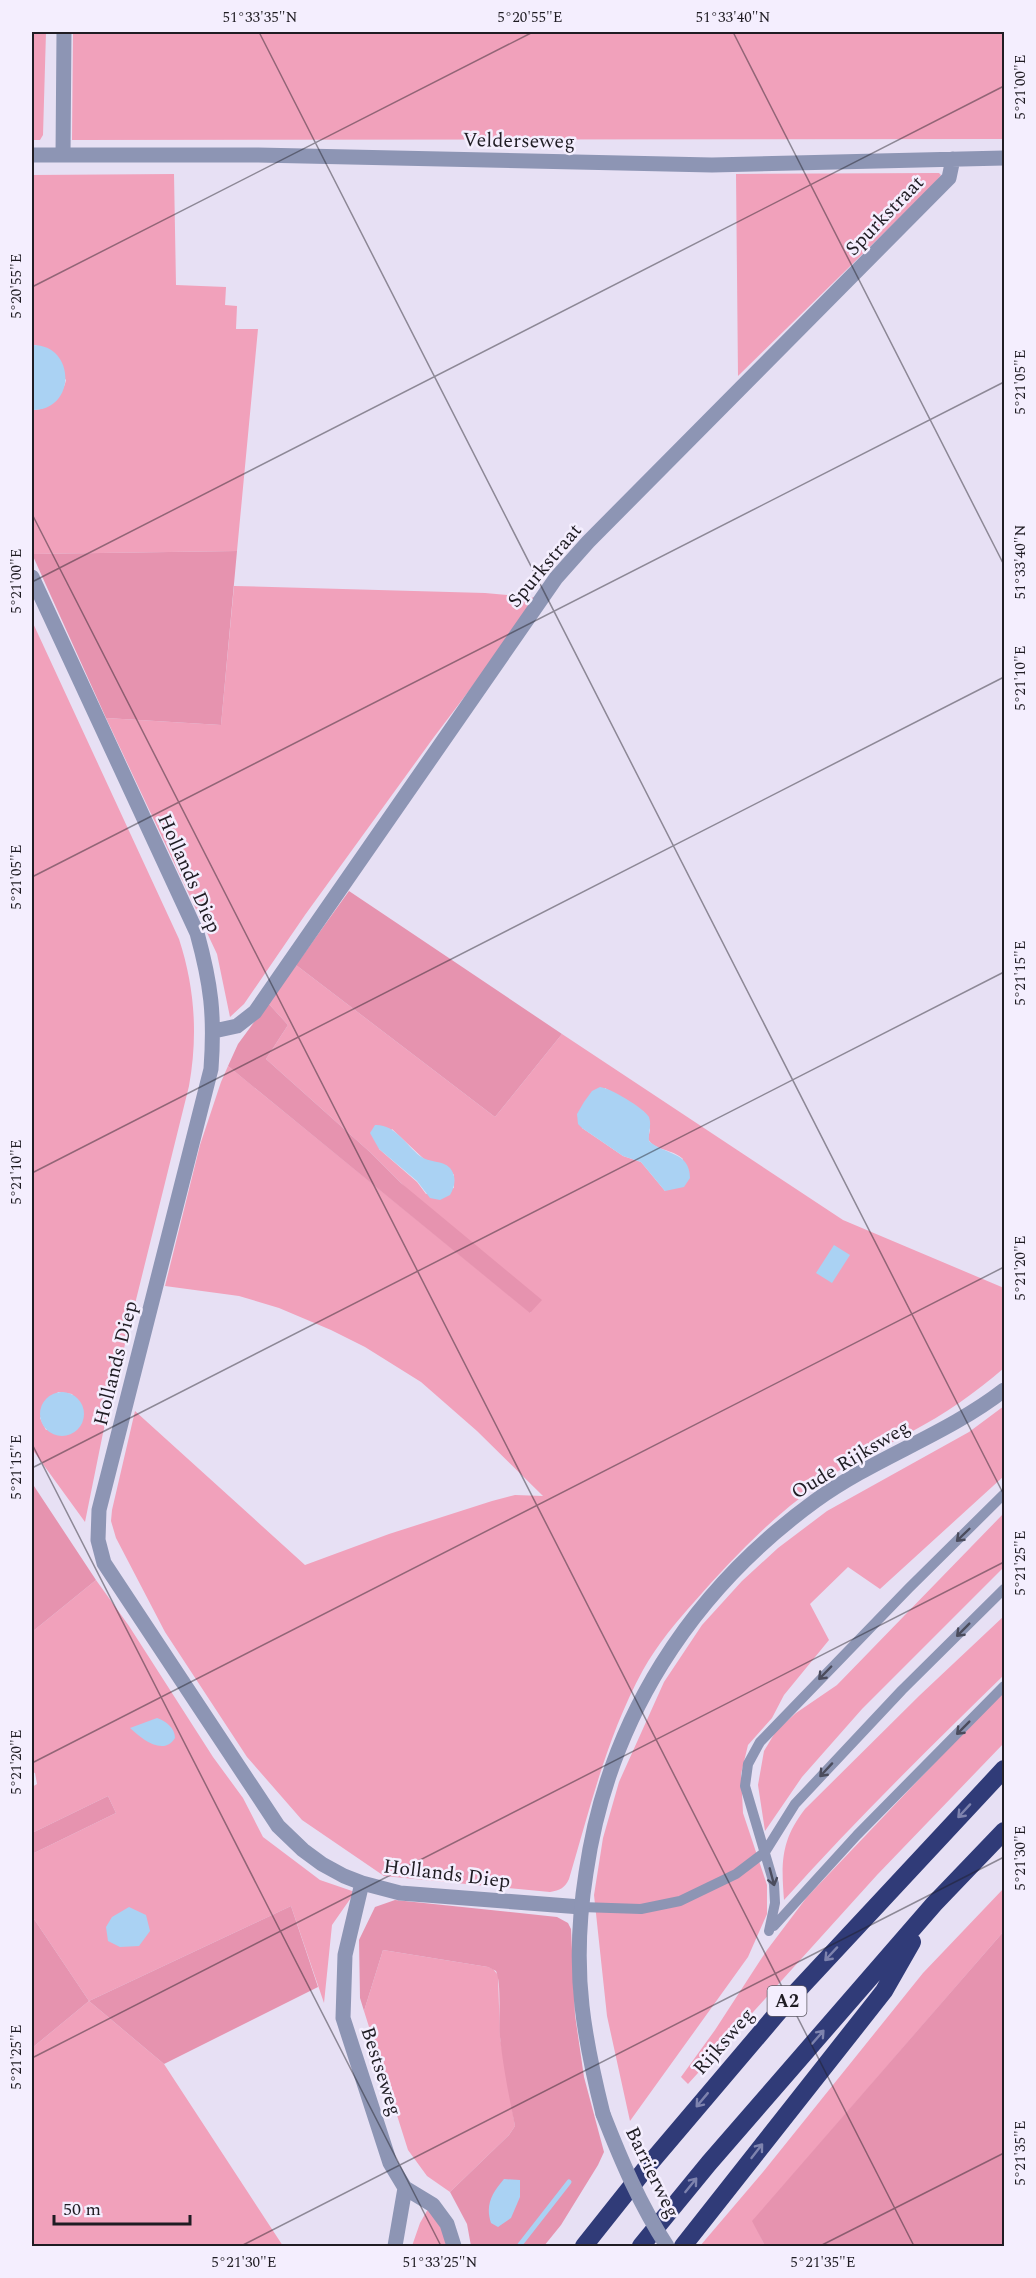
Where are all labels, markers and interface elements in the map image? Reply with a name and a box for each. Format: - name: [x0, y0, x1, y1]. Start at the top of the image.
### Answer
- text: 51°33'35"N: [223, 6, 298, 29]
- text: 5°20'55"E: [497, 6, 563, 29]
- text: 51°33'40"N: [696, 6, 771, 29]
- text: 5°21'00"E: [1009, 54, 1032, 120]
- street label: Velderseweg: [463, 125, 575, 157]
- street label: Spurkstraat: [838, 168, 931, 263]
- text: 5°20'55"E: [5, 253, 28, 319]
- text: 5°21'05"E: [1009, 349, 1032, 415]
- street label: Spurkstraat: [500, 517, 589, 615]
- text: 51°33'40"N: [1009, 524, 1032, 600]
- text: 5°21'00"E: [5, 548, 28, 614]
- text: 5°21'10"E: [1009, 645, 1032, 711]
- street label: Hollands Diep: [149, 809, 229, 938]
- text: 5°21'05"E: [5, 844, 28, 910]
- text: 5°21'15"E: [1009, 940, 1032, 1006]
- text: 5°21'10"E: [5, 1139, 28, 1205]
- text: 5°21'20"E: [1009, 1235, 1032, 1301]
- street label: Hollands Diep: [86, 1298, 146, 1429]
- street label: Oude Rijksweg: [785, 1412, 916, 1507]
- text: 5°21'15"E: [5, 1434, 28, 1500]
- one-way arrow: [955, 1528, 970, 1542]
- text: 5°21'25"E: [1009, 1530, 1032, 1596]
- one-way arrow: [955, 1623, 970, 1638]
- one-way arrow: [818, 1666, 832, 1681]
- one-way arrow: [956, 1720, 971, 1735]
- text: 5°21'20"E: [5, 1729, 28, 1795]
- one-way arrow: [819, 1762, 834, 1777]
- one-way arrow: [957, 1804, 971, 1819]
- text: 5°21'30"E: [1009, 1825, 1032, 1891]
- street label: Hollands Diep: [382, 1851, 512, 1897]
- one-way arrow: [766, 1867, 778, 1886]
- one-way arrow: [824, 1946, 838, 1961]
- road number: A2: [768, 1986, 806, 2016]
- street label: Rijksweg: [686, 2001, 762, 2082]
- street label: Bestseweg: [352, 2023, 410, 2120]
- text: 5°21'25"E: [5, 2024, 28, 2090]
- one-way arrow: [811, 2030, 825, 2045]
- one-way arrow: [696, 2092, 709, 2108]
- text: 5°21'35"E: [1009, 2120, 1032, 2186]
- street label: Barrierweg: [617, 2122, 687, 2223]
- one-way arrow: [751, 2143, 764, 2159]
- one-way arrow: [684, 2178, 698, 2193]
- scale bar: [54, 2188, 190, 2226]
- text: 50 m: [63, 2196, 101, 2223]
- text: 5°21'30"E: [211, 2251, 277, 2274]
- text: 51°33'25"N: [403, 2251, 478, 2274]
- text: 5°21'35"E: [790, 2251, 856, 2274]

